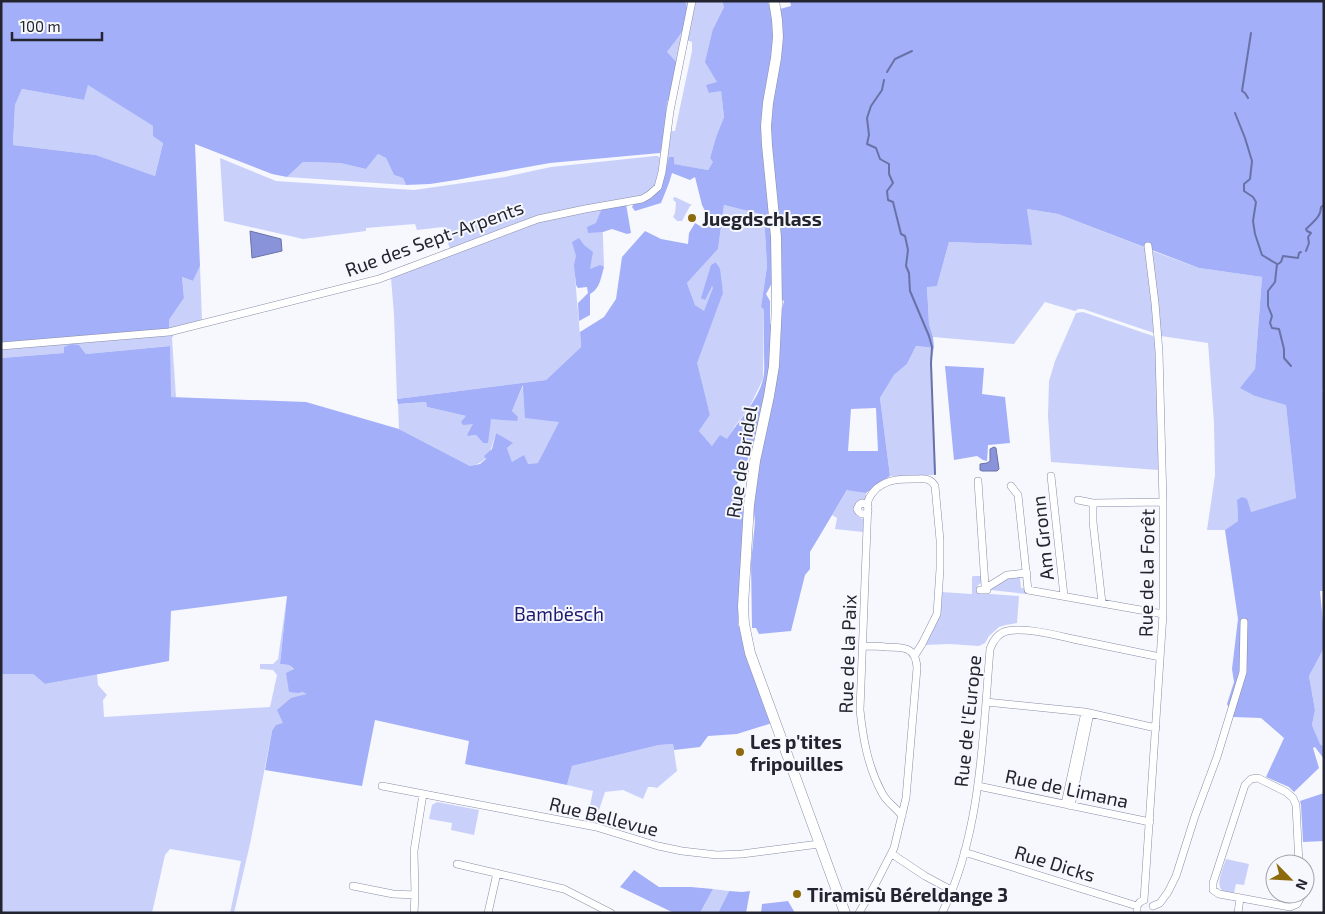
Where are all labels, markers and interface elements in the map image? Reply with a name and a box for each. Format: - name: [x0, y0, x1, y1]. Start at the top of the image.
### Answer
- scale bar: [12, 10, 102, 42]
- text: 100 m: [20, 17, 61, 35]
- street label: Rue des Sept-Arpents: [342, 195, 526, 281]
- place label: Juegdschlass: [702, 207, 822, 230]
- marker: Juegdschlass: [686, 212, 698, 224]
- street label: Rue de Bridel: [721, 404, 761, 520]
- street label: Am Gronn: [1026, 495, 1058, 581]
- street label: Rue de la Forêt: [1133, 509, 1159, 637]
- street label: Rue de la Paix: [833, 594, 861, 714]
- park label: Bambësch: [514, 602, 604, 625]
- street label: Rue de l'Europe: [949, 654, 985, 788]
- place label: Les p'tites fripouilles: [750, 730, 843, 775]
- marker: Les p'tites fripouilles: [734, 746, 746, 758]
- street label: Rue de Limana: [1003, 764, 1131, 812]
- street label: Rue Bellevue: [547, 791, 661, 841]
- street label: Rue Dicks: [1012, 840, 1098, 886]
- north arrow: [1265, 854, 1315, 904]
- text: N: [1293, 876, 1312, 893]
- place label: Tiramisù Béreldange 3: [807, 883, 1008, 906]
- marker: Tiramisù Béreldange 3: [791, 888, 803, 900]

